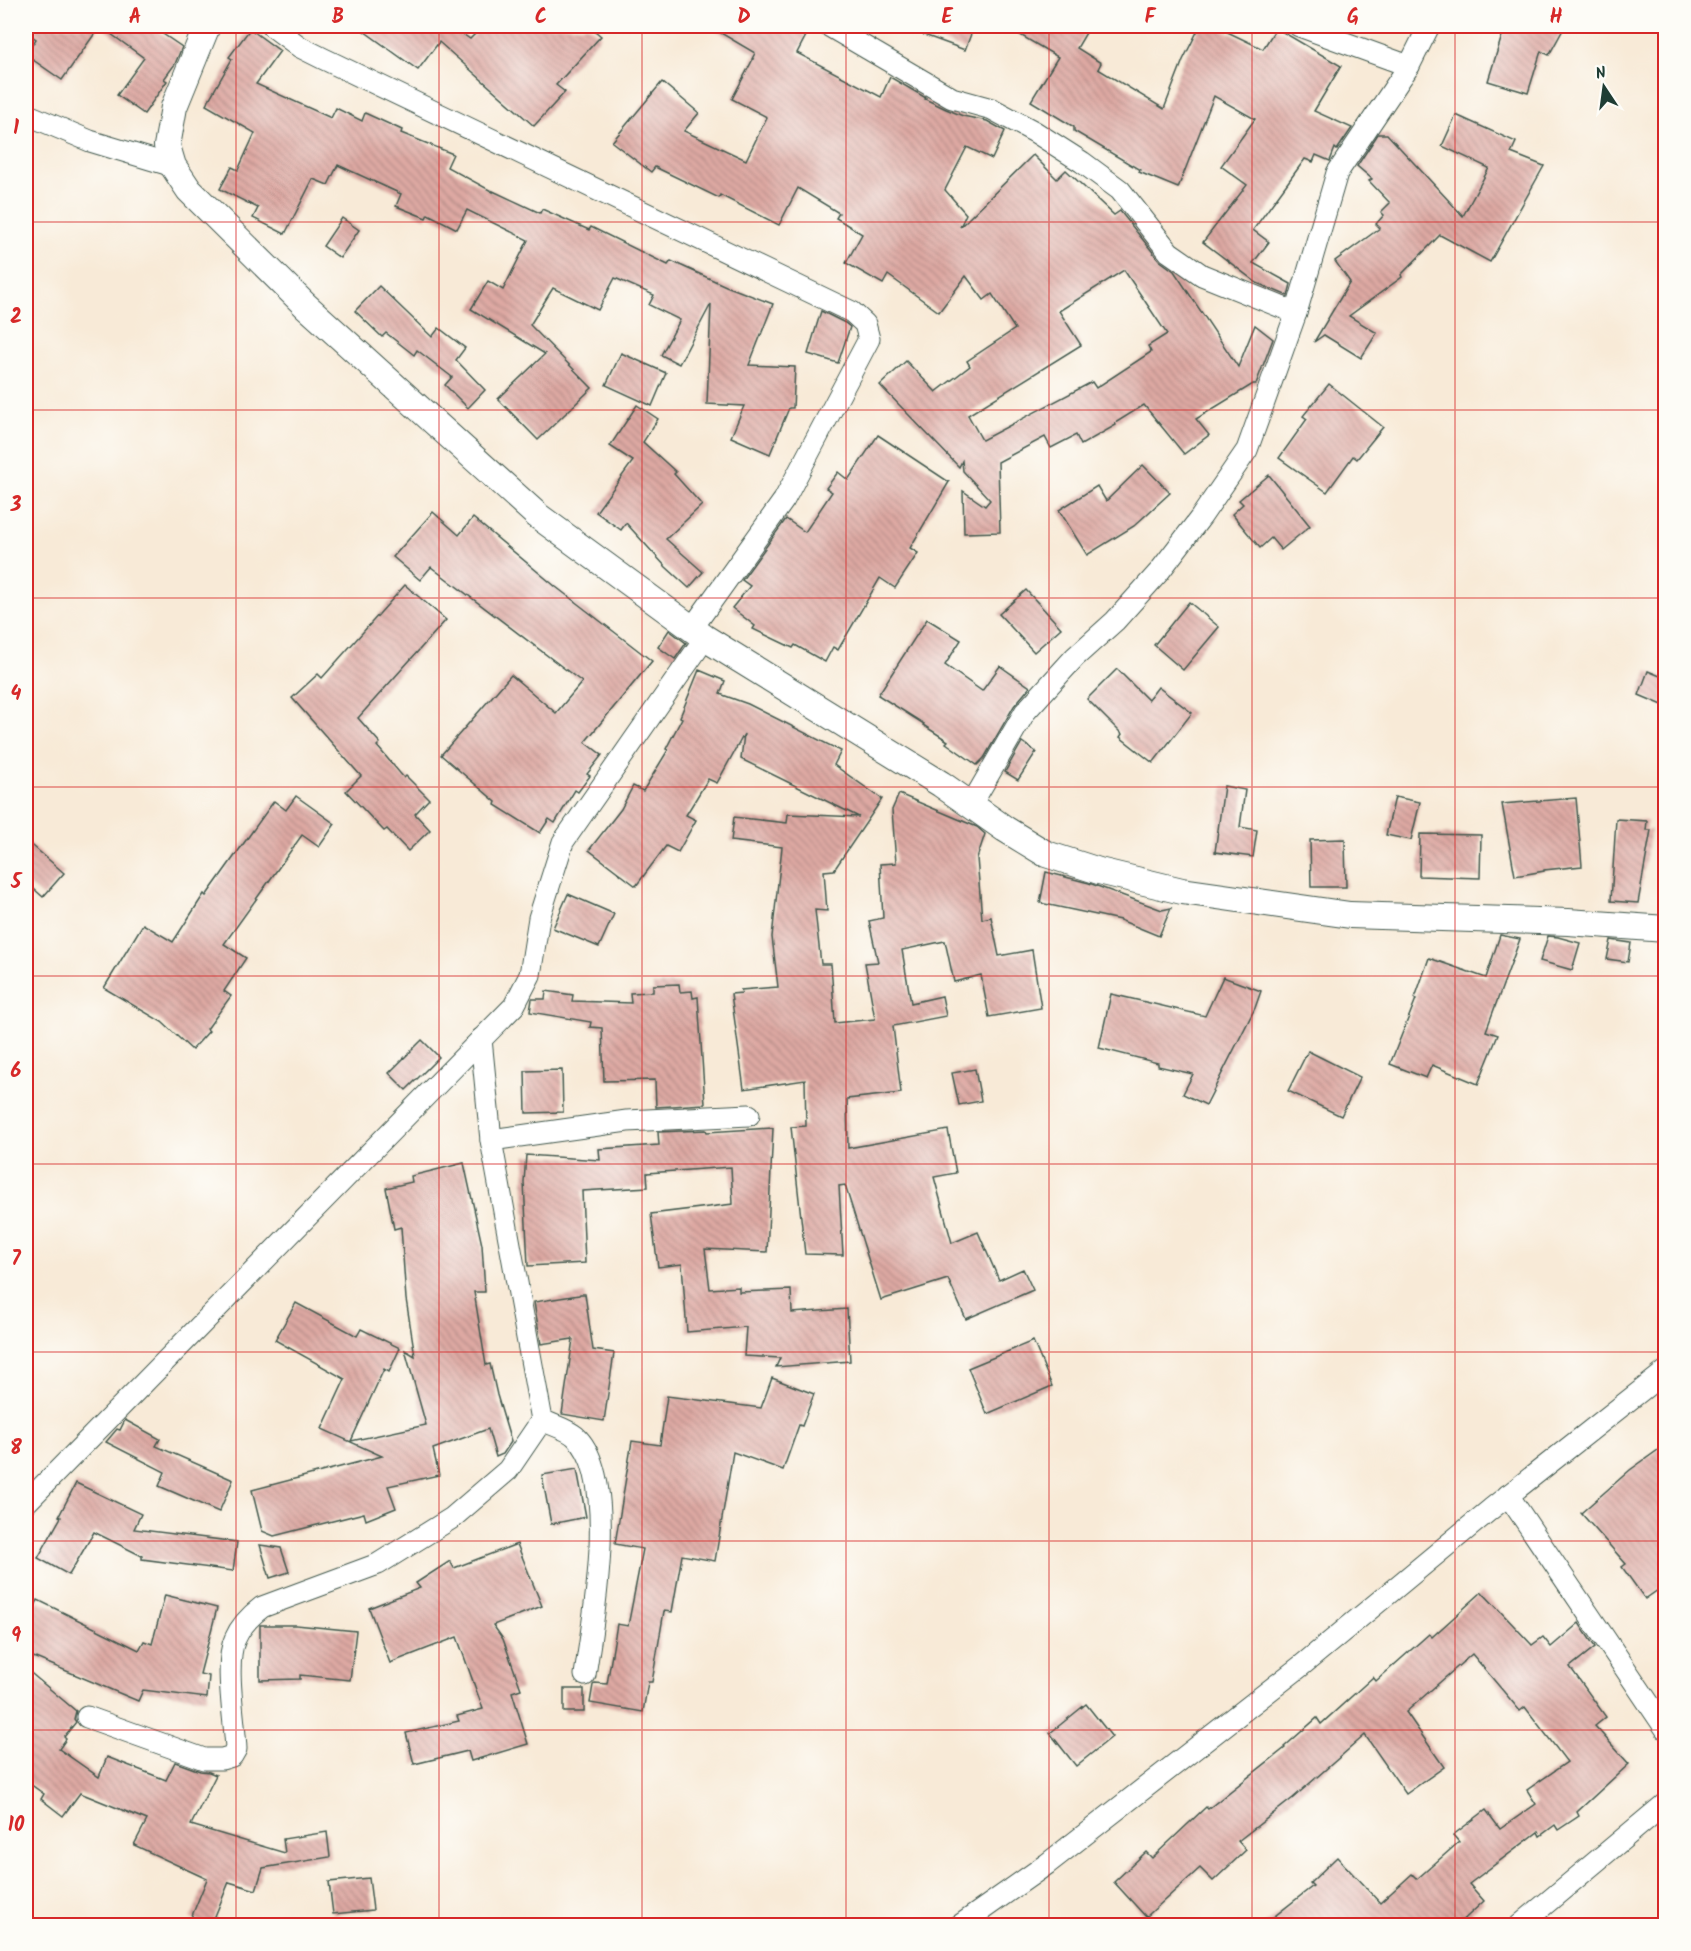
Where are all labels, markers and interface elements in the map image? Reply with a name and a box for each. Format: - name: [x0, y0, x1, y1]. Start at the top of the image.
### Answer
- text: A: [129, 2, 141, 34]
- text: B: [332, 2, 344, 34]
- text: C: [535, 2, 547, 34]
- text: D: [737, 2, 751, 34]
- text: E: [941, 2, 953, 34]
- text: F: [1145, 2, 1157, 34]
- text: G: [1347, 2, 1359, 34]
- text: H: [1549, 2, 1563, 34]
- north arrow: [1574, 57, 1634, 117]
- text: N: [1593, 61, 1609, 87]
- text: 1: [13, 113, 19, 145]
- text: 2: [10, 302, 22, 334]
- text: 3: [10, 490, 22, 522]
- text: 4: [11, 679, 22, 711]
- text: 5: [10, 867, 23, 899]
- text: 6: [11, 1056, 22, 1088]
- text: 7: [11, 1244, 21, 1276]
- text: 8: [10, 1433, 22, 1465]
- text: 9: [11, 1621, 21, 1653]
- text: 10: [8, 1810, 25, 1842]

